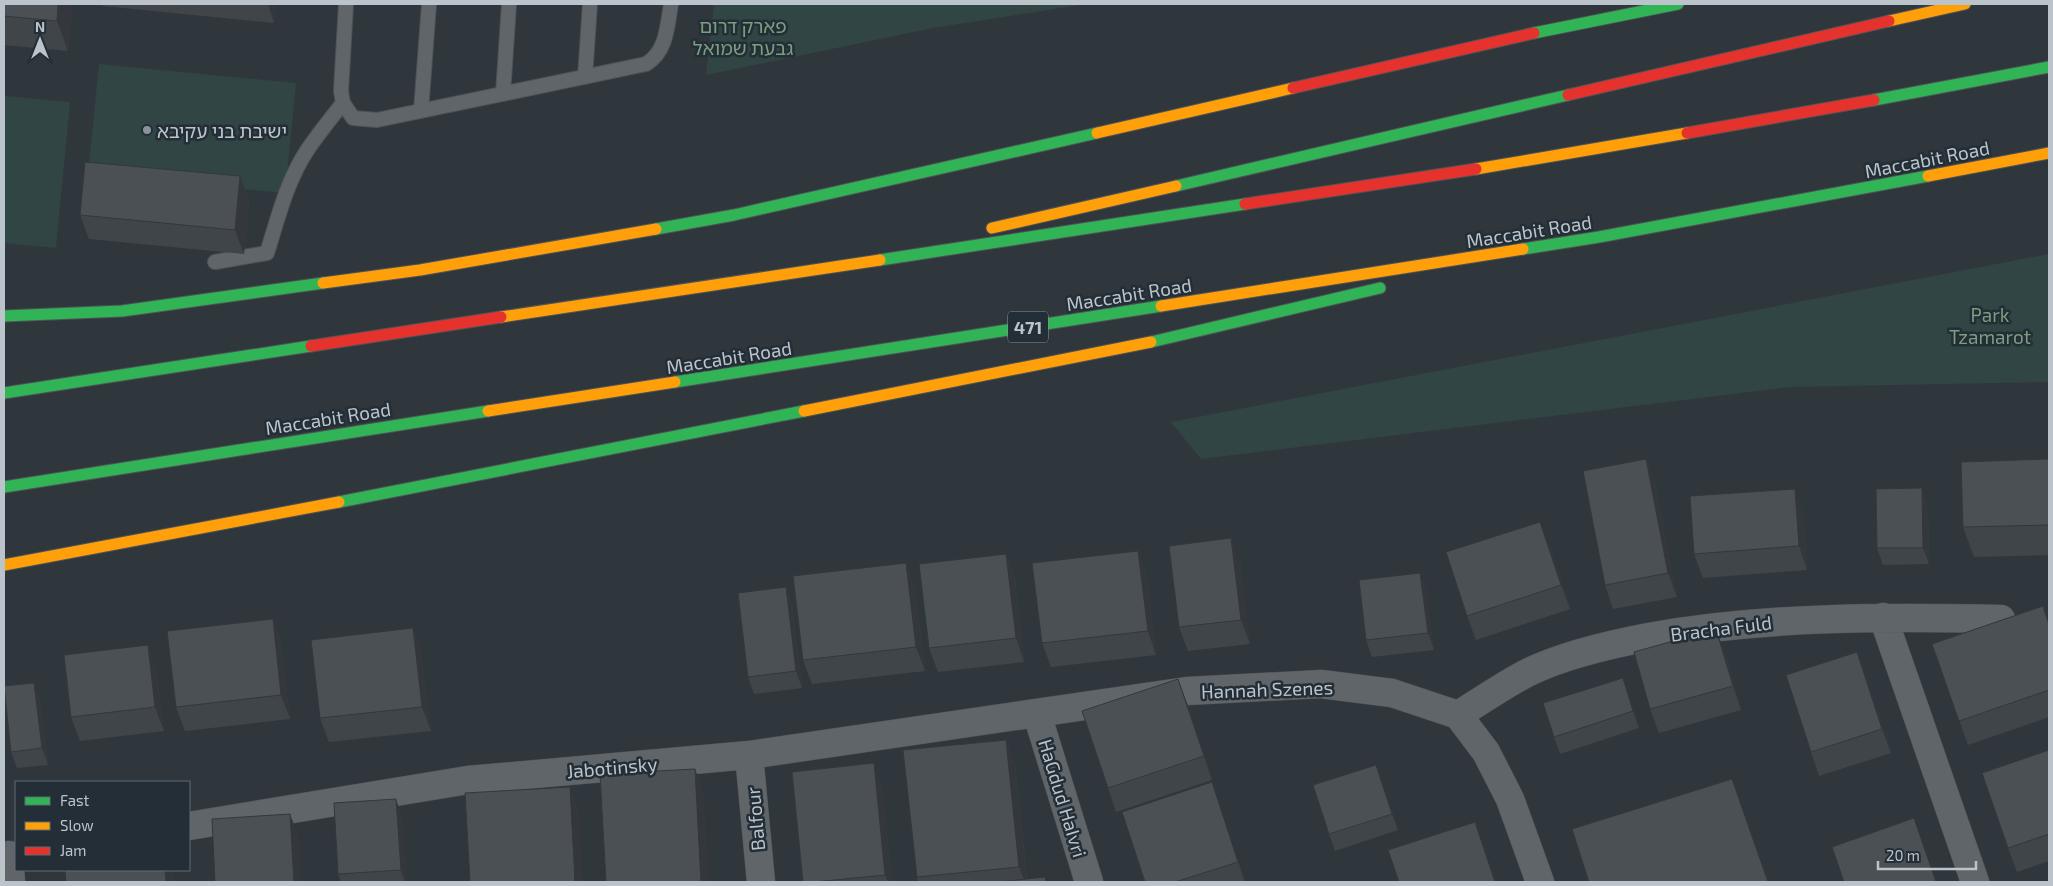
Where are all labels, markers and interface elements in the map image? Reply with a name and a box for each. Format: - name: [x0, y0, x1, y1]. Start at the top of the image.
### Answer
- park label: פארק דרום גבעת שמואל: [693, 14, 793, 59]
- north arrow: [15, 15, 65, 65]
- text: N: [35, 18, 45, 35]
- place label: ישיבת בני עקיבא: [157, 119, 287, 142]
- marker: ישיבת בני עקיבא: [141, 124, 153, 136]
- street label: Maccabit Road: [1863, 136, 1991, 182]
- street label: Maccabit Road: [1465, 210, 1593, 252]
- street label: Maccabit Road: [1065, 273, 1193, 315]
- park label: Park Tzamarot: [1949, 303, 2031, 348]
- road number: 471: [1008, 312, 1048, 342]
- street label: Maccabit Road: [665, 336, 793, 378]
- street label: Maccabit Road: [264, 397, 392, 439]
- street label: Bracha Fuld: [1669, 610, 1773, 646]
- street label: Hannah Szenes: [1200, 675, 1334, 703]
- street label: HaGdud HaIvri: [1034, 736, 1092, 860]
- street label: Jabotinsky: [566, 752, 658, 782]
- legend: [15, 781, 190, 871]
- street label: Balfour: [741, 786, 769, 852]
- text: Fast: [60, 791, 90, 809]
- text: Slow: [60, 816, 94, 834]
- scale bar: [1878, 838, 1976, 870]
- text: Jam: [60, 841, 86, 859]
- text: 20 m: [1886, 846, 1920, 864]

